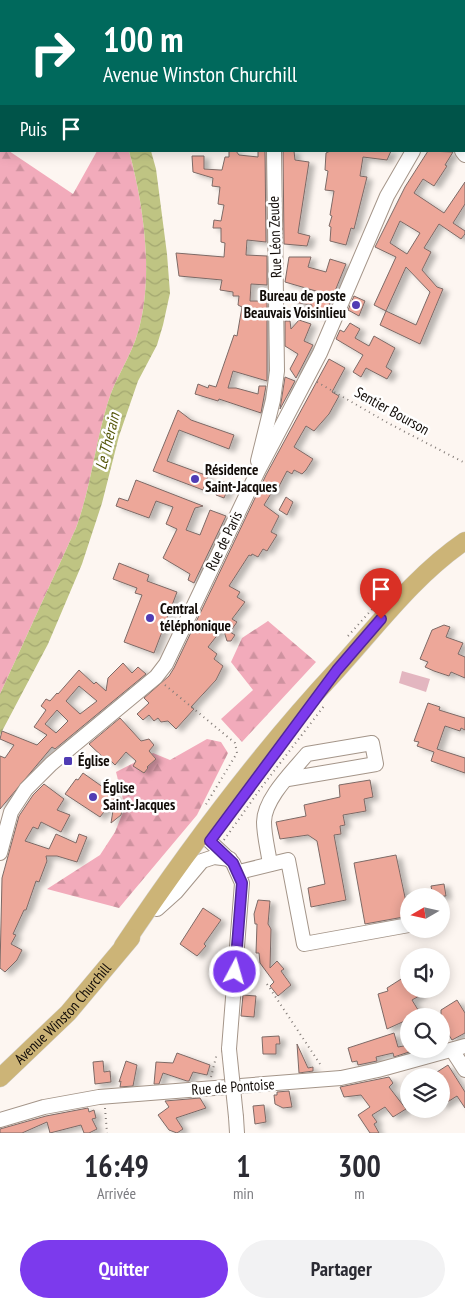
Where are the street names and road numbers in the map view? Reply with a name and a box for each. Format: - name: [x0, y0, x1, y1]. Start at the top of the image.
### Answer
- street label: Rue Léon Zeude: [264, 196, 285, 278]
- street label: Sentier Bourson: [352, 382, 433, 439]
- street label: Rue de Paris: [201, 508, 246, 574]
- street label: Avenue Winston Churchill: [10, 959, 115, 1068]
- street label: Rue de Pontoise: [191, 1074, 275, 1099]

